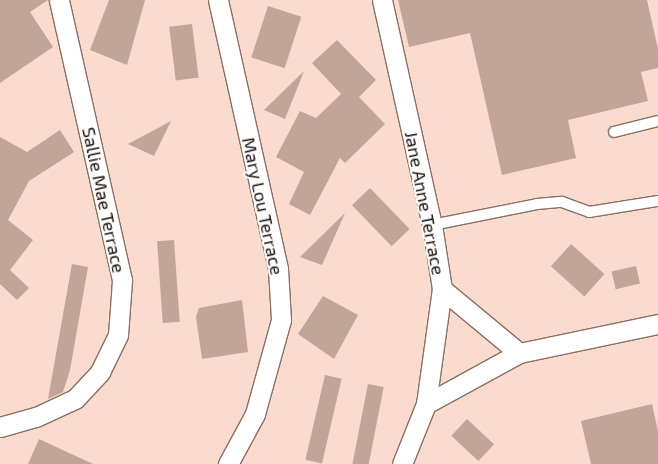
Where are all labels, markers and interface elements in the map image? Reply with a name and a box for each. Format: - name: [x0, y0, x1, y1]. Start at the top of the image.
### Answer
- street label: Sallie Mae Terrace: [78, 125, 130, 275]
- street label: Jane Anne Terrace: [400, 129, 450, 277]
- street label: Mary Lou Terrace: [238, 135, 288, 277]

